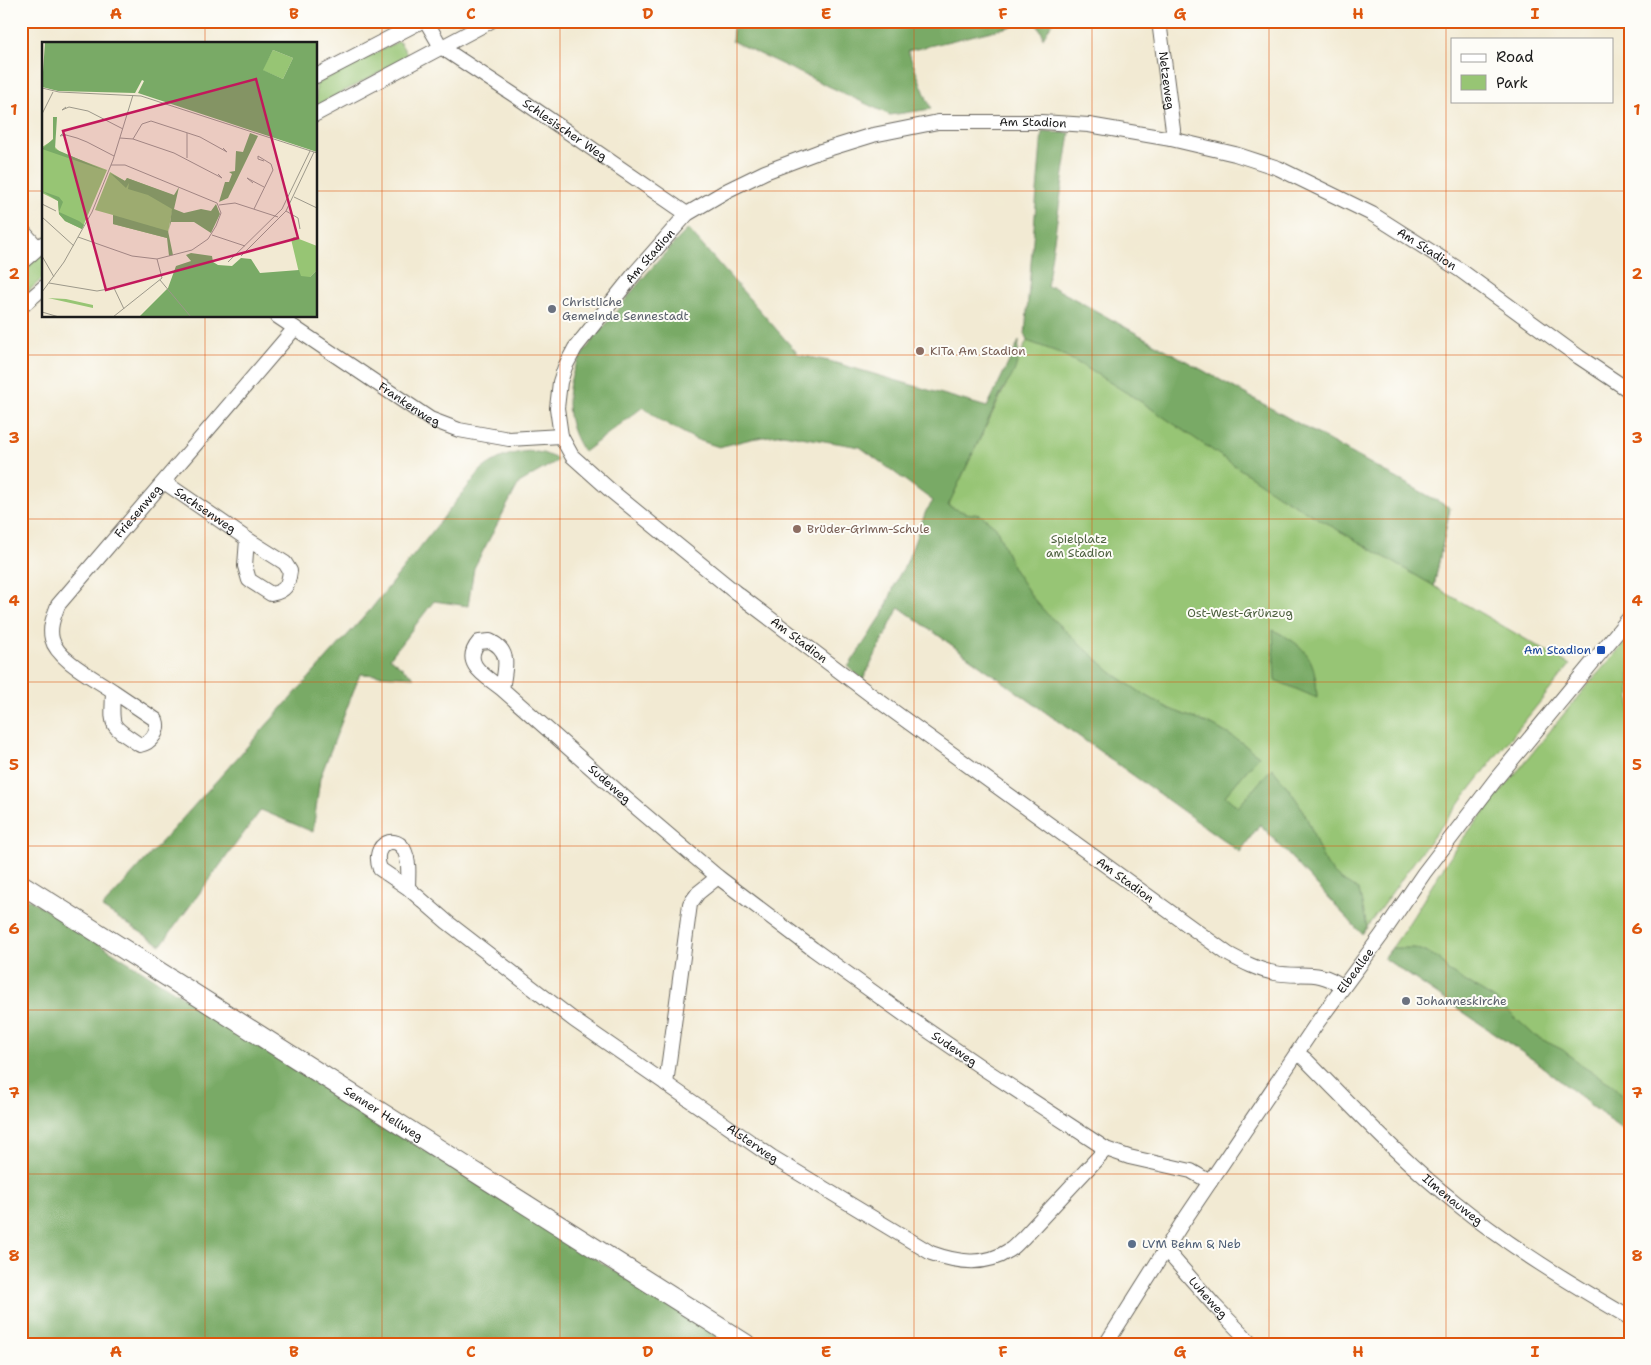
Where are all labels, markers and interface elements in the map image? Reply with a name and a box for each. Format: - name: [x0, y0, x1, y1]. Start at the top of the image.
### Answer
- text: A: [110, 3, 122, 24]
- text: B: [289, 3, 299, 24]
- text: C: [466, 3, 476, 24]
- text: D: [642, 3, 654, 24]
- text: E: [821, 3, 831, 24]
- text: F: [998, 3, 1008, 24]
- text: G: [1174, 3, 1187, 24]
- text: H: [1352, 3, 1364, 24]
- text: I: [1531, 3, 1540, 24]
- legend: [1451, 38, 1614, 102]
- inset map: [42, 42, 318, 318]
- text: Road: [1496, 47, 1534, 67]
- street label: Netzeweg: [1155, 50, 1178, 111]
- text: Park: [1496, 73, 1528, 93]
- street label: Schlesischer Weg: [519, 95, 610, 165]
- text: 1: [10, 99, 18, 120]
- text: 1: [1633, 99, 1641, 120]
- street label: Am Stadion: [999, 114, 1067, 132]
- street label: Am Stadion: [1394, 224, 1460, 274]
- street label: Am Stadion: [622, 225, 678, 287]
- text: 2: [8, 263, 20, 284]
- text: 2: [1631, 263, 1643, 284]
- place label: Christliche Gemeinde Sennestadt: [562, 294, 689, 324]
- marker: Christliche Gemeinde Sennestadt: [546, 303, 558, 315]
- place label: KiTa Am Stadion: [930, 343, 1026, 359]
- marker: KiTa Am Stadion: [914, 345, 926, 357]
- street label: Frankenweg: [375, 378, 442, 430]
- text: 3: [8, 427, 20, 448]
- text: 3: [1631, 427, 1643, 448]
- street label: Friesenweg: [111, 481, 165, 541]
- street label: Sachsenweg: [171, 484, 239, 537]
- place label: Brüder-Grimm-Schule: [807, 521, 930, 537]
- marker: Brüder-Grimm-Schule: [791, 523, 803, 535]
- park label: Spielplatz am Stadion: [1046, 531, 1112, 561]
- text: 4: [8, 590, 20, 611]
- text: 4: [1631, 590, 1643, 611]
- park label: Ost-West-Grünzug: [1187, 605, 1293, 621]
- street label: Am Stadion: [767, 613, 831, 667]
- place label: Am Stadion: [1524, 642, 1591, 658]
- marker: Am Stadion: [1595, 644, 1607, 656]
- text: 5: [9, 754, 19, 775]
- text: 5: [1632, 754, 1642, 775]
- street label: Sudeweg: [585, 761, 634, 807]
- street label: Am Stadion: [1093, 854, 1157, 906]
- text: 6: [8, 918, 20, 939]
- text: 6: [1631, 918, 1643, 939]
- street label: Elbeallee: [1333, 945, 1378, 997]
- place label: Johanneskirche: [1416, 993, 1507, 1009]
- marker: Johanneskirche: [1400, 995, 1412, 1007]
- street label: Sudeweg: [928, 1028, 980, 1070]
- text: 7: [8, 1082, 20, 1103]
- text: 7: [1631, 1082, 1643, 1103]
- street label: Senner Hellweg: [341, 1083, 426, 1145]
- street label: Alsterweg: [724, 1120, 781, 1167]
- street label: Ilmenauweg: [1419, 1171, 1486, 1229]
- place label: LVM Behm & Neb: [1142, 1236, 1241, 1252]
- marker: LVM Behm & Neb: [1126, 1238, 1138, 1250]
- text: 8: [8, 1245, 20, 1266]
- text: 8: [1631, 1245, 1643, 1266]
- street label: Luheweg: [1185, 1273, 1231, 1322]
- text: A: [110, 1341, 122, 1362]
- text: B: [289, 1341, 299, 1362]
- text: C: [466, 1341, 476, 1362]
- text: D: [642, 1341, 654, 1362]
- text: E: [821, 1341, 831, 1362]
- text: F: [998, 1341, 1008, 1362]
- text: G: [1174, 1341, 1187, 1362]
- text: H: [1352, 1341, 1364, 1362]
- text: I: [1531, 1341, 1540, 1362]

